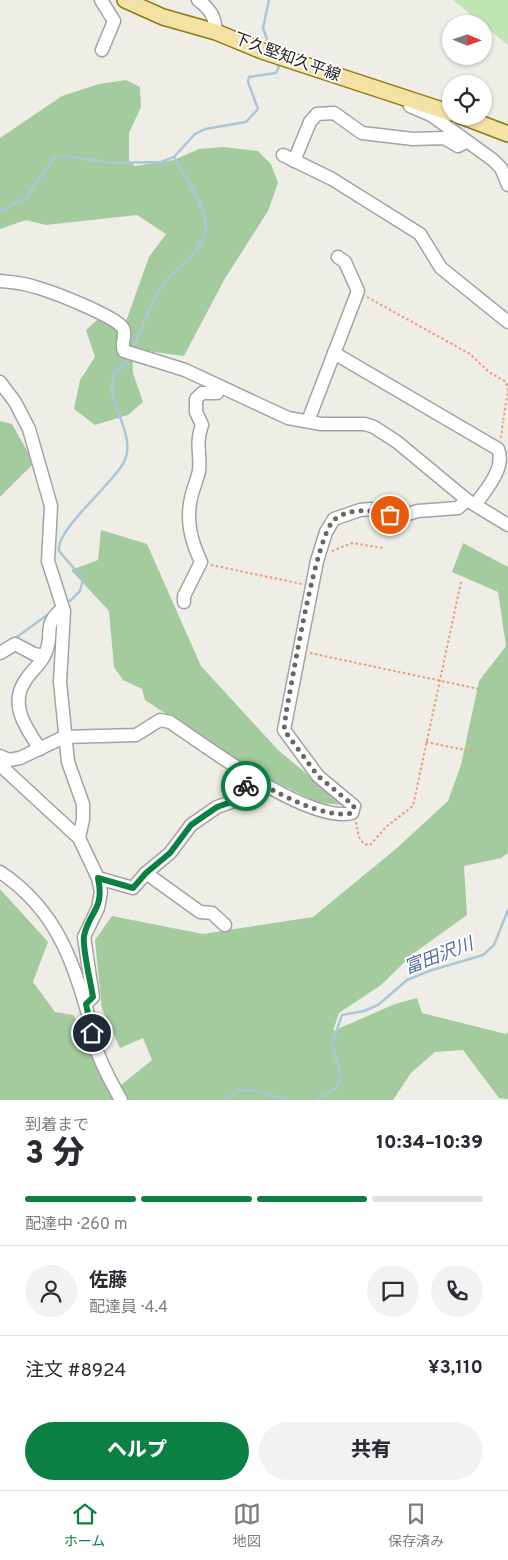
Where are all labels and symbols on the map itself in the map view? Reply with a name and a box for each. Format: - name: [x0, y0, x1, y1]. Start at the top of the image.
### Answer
- north arrow: [442, 15, 492, 65]
- street label: 下久堅知久平線: [231, 29, 343, 87]
- pin: [369, 494, 411, 536]
- courier: [221, 761, 271, 811]
- water label: 富田沢川: [401, 933, 479, 981]
- pin: [71, 1012, 113, 1054]

